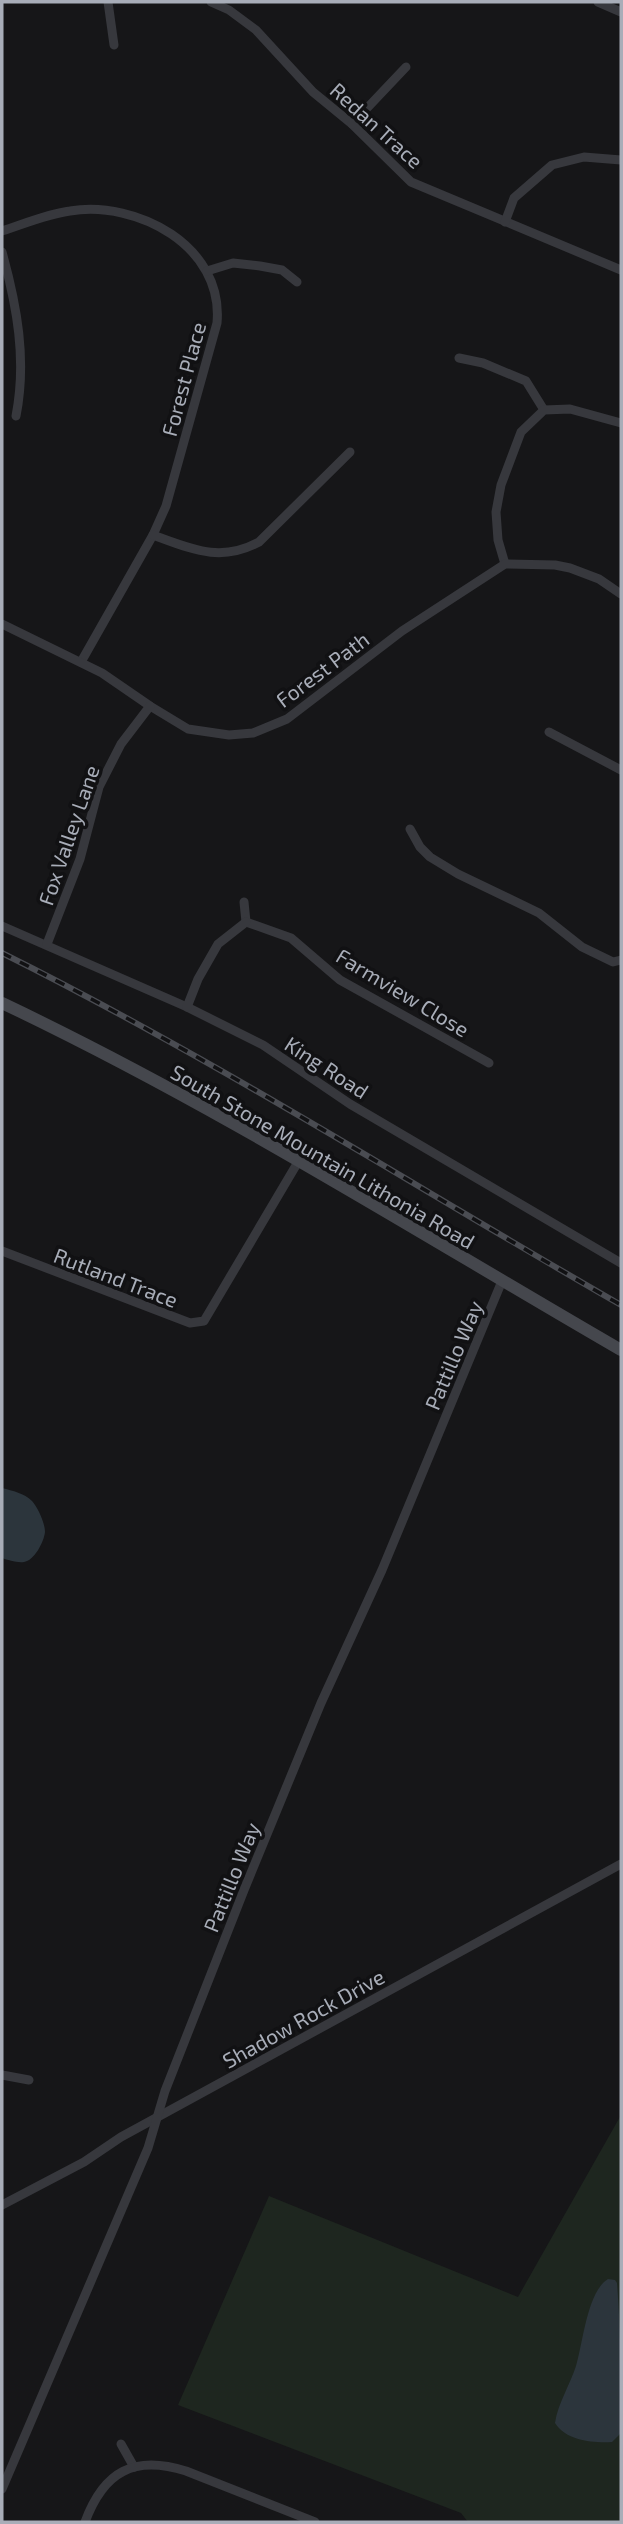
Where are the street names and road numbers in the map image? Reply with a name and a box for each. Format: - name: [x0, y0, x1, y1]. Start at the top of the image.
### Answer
- street label: Redan Trace: [326, 77, 428, 173]
- street label: Forest Place: [156, 319, 210, 439]
- street label: Forest Path: [271, 626, 373, 712]
- street label: Fox Valley Lane: [32, 762, 104, 908]
- street label: Farmview Close: [332, 943, 474, 1041]
- street label: King Road: [281, 1031, 373, 1103]
- street label: South Stone Mountain Lithonia Road: [167, 1059, 479, 1253]
- street label: Rutland Trace: [50, 1242, 182, 1312]
- street label: Pattillo Way: [419, 1297, 487, 1413]
- street label: Pattillo Way: [198, 1818, 264, 1936]
- street label: Shadow Rock Drive: [218, 1963, 388, 2073]

